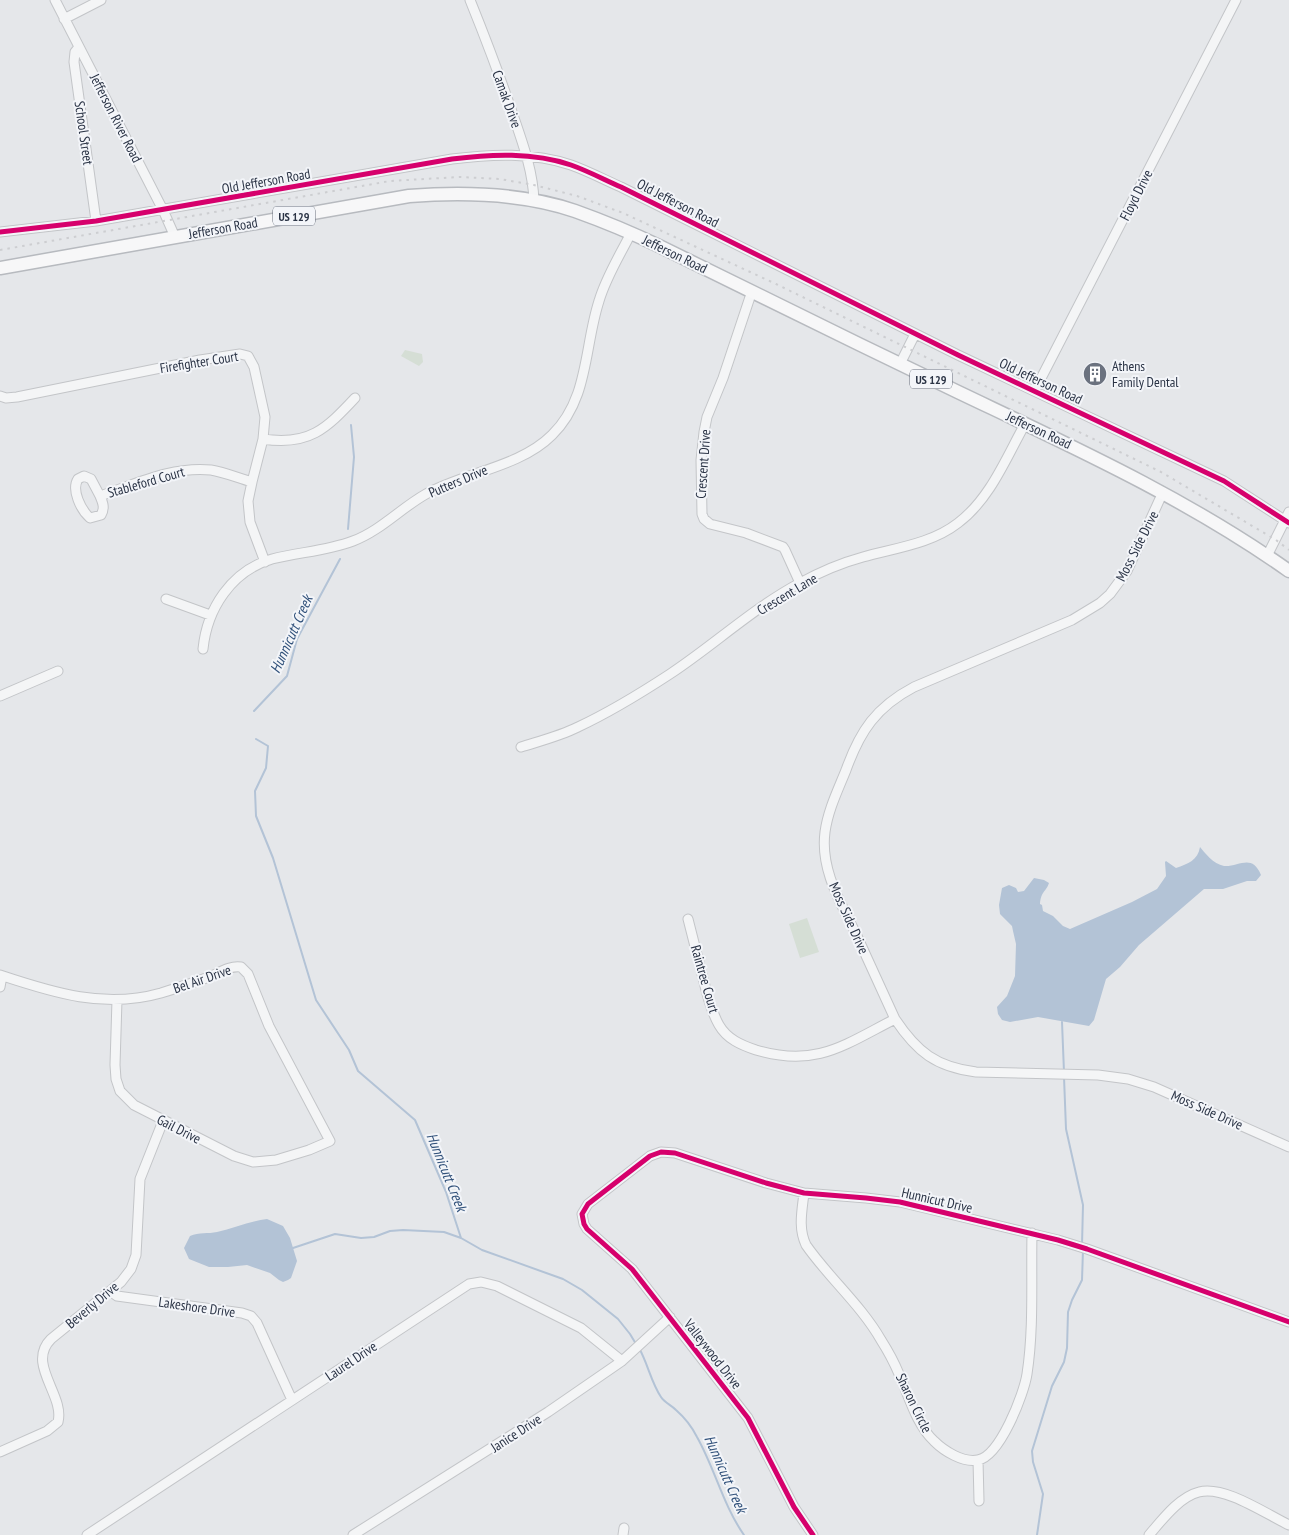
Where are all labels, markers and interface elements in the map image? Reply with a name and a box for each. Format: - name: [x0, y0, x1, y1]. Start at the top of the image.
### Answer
- street label: Camak Drive: [488, 68, 526, 130]
- street label: Jefferson River Road: [85, 70, 146, 165]
- street label: School Street: [71, 100, 97, 166]
- street label: Old Jefferson Road: [220, 164, 312, 198]
- street label: Floyd Drive: [1116, 166, 1157, 223]
- street label: Old Jefferson Road: [634, 175, 722, 231]
- road number: US 129: [273, 207, 315, 226]
- street label: Jefferson Road: [186, 213, 259, 243]
- street label: Jefferson Road: [639, 230, 710, 277]
- street label: Firefighter Court: [158, 347, 240, 377]
- street label: Old Jefferson Road: [997, 354, 1085, 408]
- place label: Athens Family Dental: [1112, 357, 1179, 391]
- building icon: Athens Family Dental: [1082, 361, 1108, 387]
- road number: US 129: [910, 369, 952, 388]
- street label: Jefferson Road: [1003, 407, 1074, 453]
- street label: Crescent Drive: [692, 428, 714, 499]
- street label: Putters Drive: [426, 460, 490, 501]
- street label: Stableford Court: [105, 462, 187, 502]
- street label: Moss Side Drive: [1112, 508, 1163, 584]
- street label: Crescent Lane: [754, 569, 821, 619]
- water label: Hunnicutt Creek: [265, 590, 317, 676]
- street label: Moss Side Drive: [825, 879, 873, 957]
- street label: Raintree Court: [687, 943, 723, 1015]
- street label: Bel Air Drive: [171, 961, 234, 997]
- street label: Moss Side Drive: [1168, 1086, 1246, 1134]
- street label: Gail Drive: [154, 1110, 204, 1148]
- water label: Hunnicutt Creek: [423, 1130, 472, 1216]
- street label: Hunnicut Drive: [900, 1183, 974, 1217]
- street label: Beverly Drive: [62, 1277, 122, 1332]
- street label: Lakeshore Drive: [157, 1293, 237, 1321]
- street label: Valleywood Drive: [680, 1315, 746, 1393]
- street label: Laurel Drive: [322, 1337, 380, 1385]
- street label: Sharon Circle: [892, 1370, 936, 1436]
- street label: Janice Drive: [486, 1410, 545, 1457]
- water label: Hunnicutt Creek: [700, 1432, 752, 1518]

